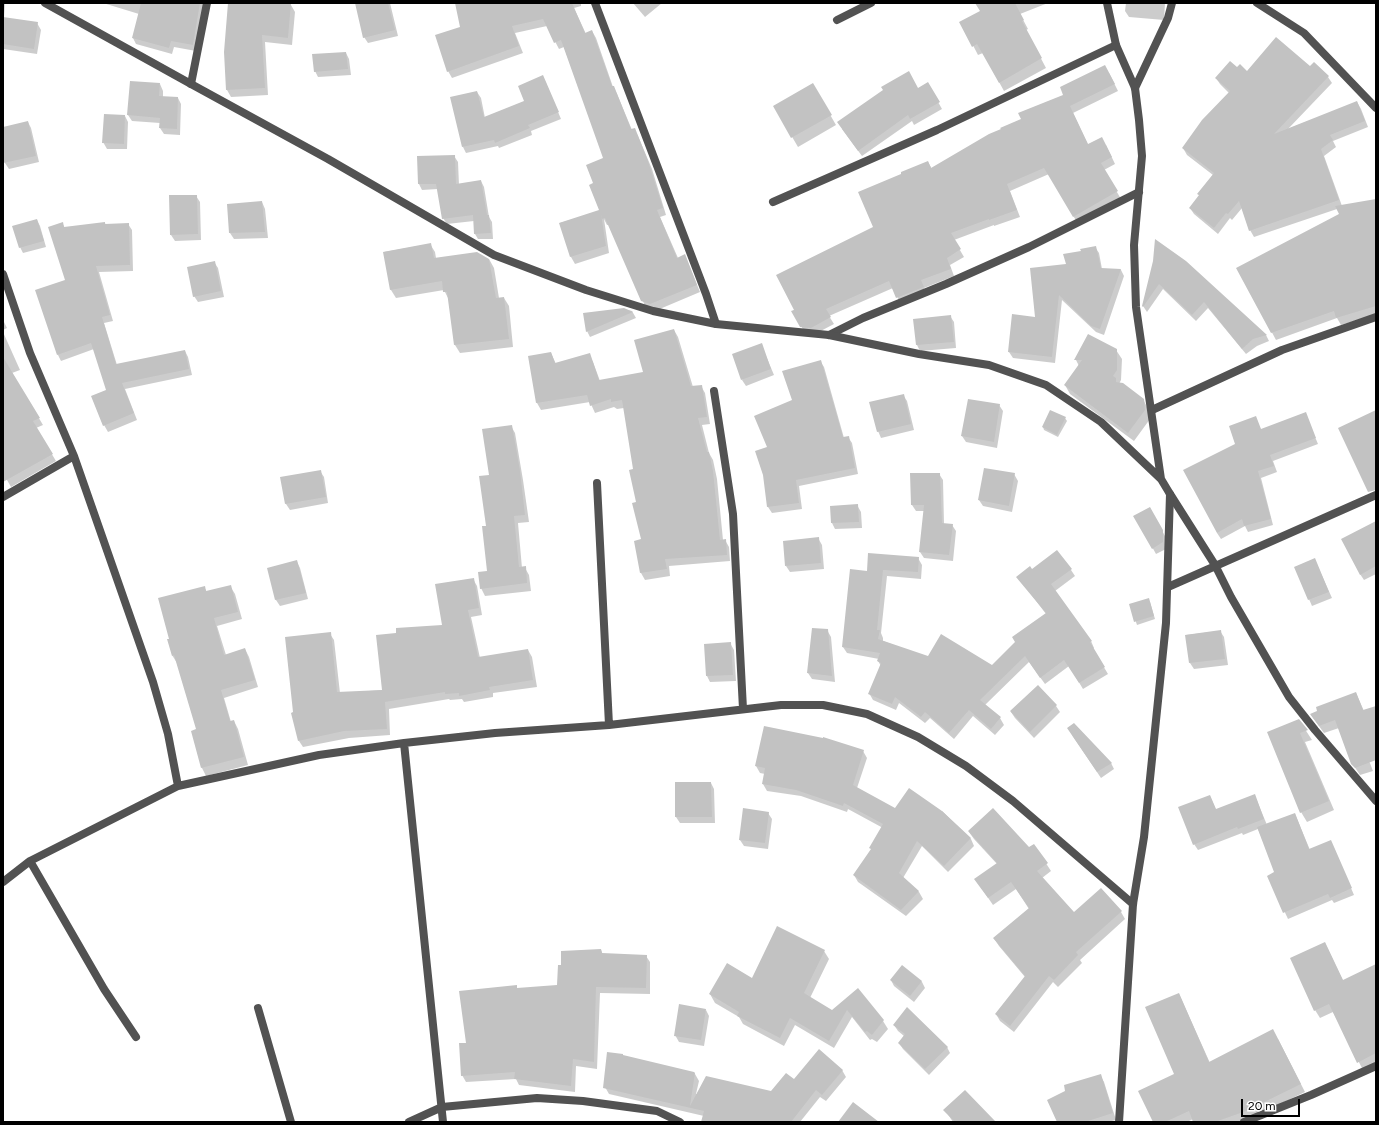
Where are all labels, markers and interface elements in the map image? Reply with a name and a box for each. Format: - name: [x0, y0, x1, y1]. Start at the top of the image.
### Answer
- scale bar: [1243, 1091, 1302, 1117]
- text: 20 m: [1248, 1099, 1276, 1113]

